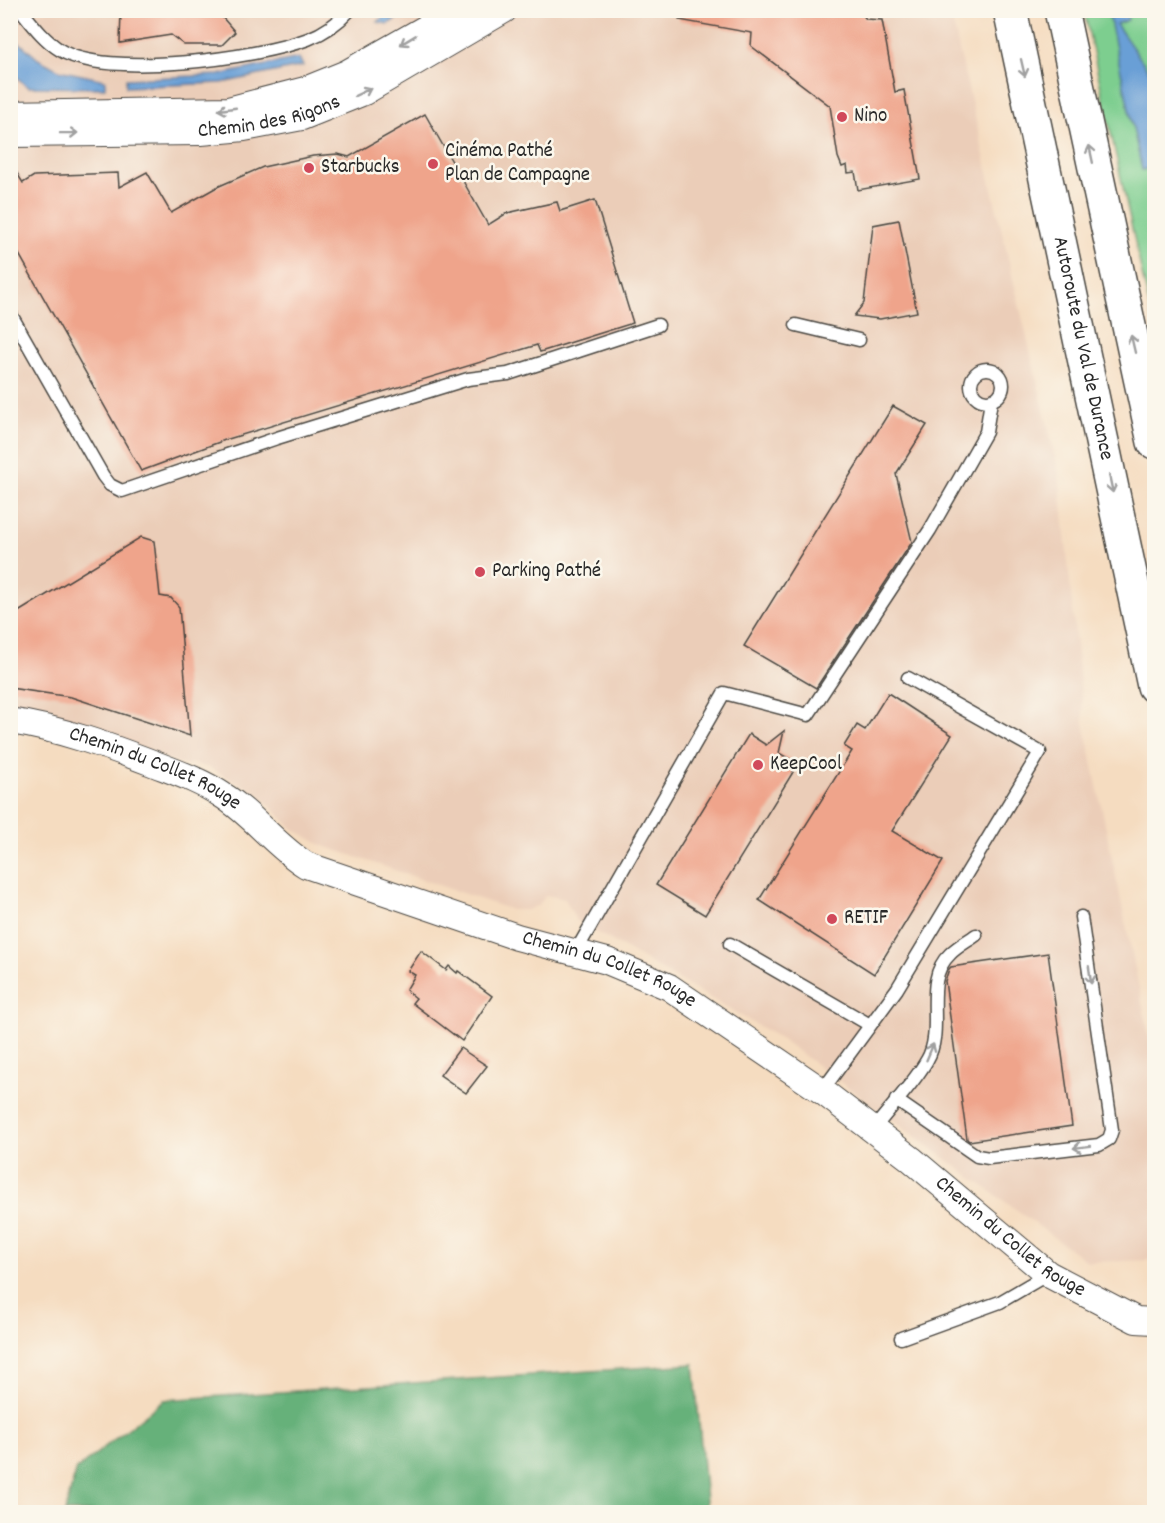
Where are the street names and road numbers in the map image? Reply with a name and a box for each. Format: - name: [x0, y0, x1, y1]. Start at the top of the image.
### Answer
- street label: Chemin des Rigons: [197, 88, 345, 147]
- street label: Autoroute du Val de Durance: [1044, 234, 1121, 463]
- street label: Chemin du Collet Rouge: [65, 720, 247, 818]
- street label: Chemin du Collet Rouge: [519, 924, 702, 1016]
- street label: Chemin du Collet Rouge: [928, 1170, 1090, 1306]

